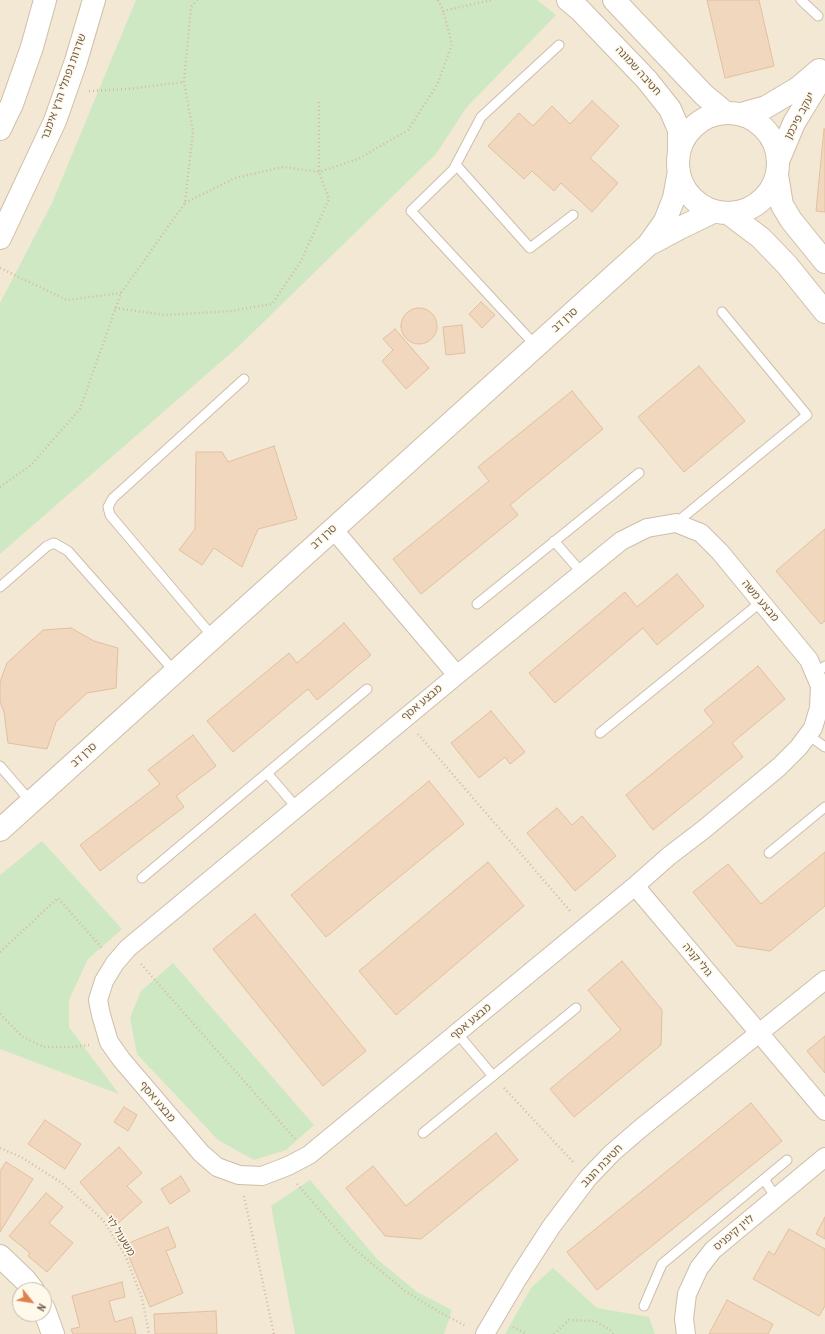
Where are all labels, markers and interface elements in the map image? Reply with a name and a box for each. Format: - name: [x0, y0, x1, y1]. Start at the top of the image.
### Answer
- street label: שדרות נפתלי הרץ אימבר: [39, 32, 89, 142]
- street label: חטיבה שמונה: [612, 43, 664, 99]
- street label: יעקב פיכמן: [782, 90, 818, 142]
- street label: סרן דב: [549, 305, 581, 335]
- street label: סרן דב: [308, 522, 340, 552]
- street label: מבצע משה: [739, 577, 781, 625]
- street label: מבצע אסף: [399, 682, 445, 724]
- street label: סרן דב: [68, 740, 100, 770]
- street label: גולי קניה: [679, 941, 715, 979]
- street label: מבצע אסף: [448, 1001, 494, 1043]
- street label: מבצע אסף: [136, 1079, 178, 1125]
- street label: חטיבת הנגב: [578, 1142, 626, 1190]
- street label: לוין קיפניס: [711, 1212, 757, 1254]
- street label: משעול לוי: [102, 1213, 138, 1259]
- north arrow: [12, 1282, 52, 1322]
- text: N: [34, 1301, 49, 1314]

